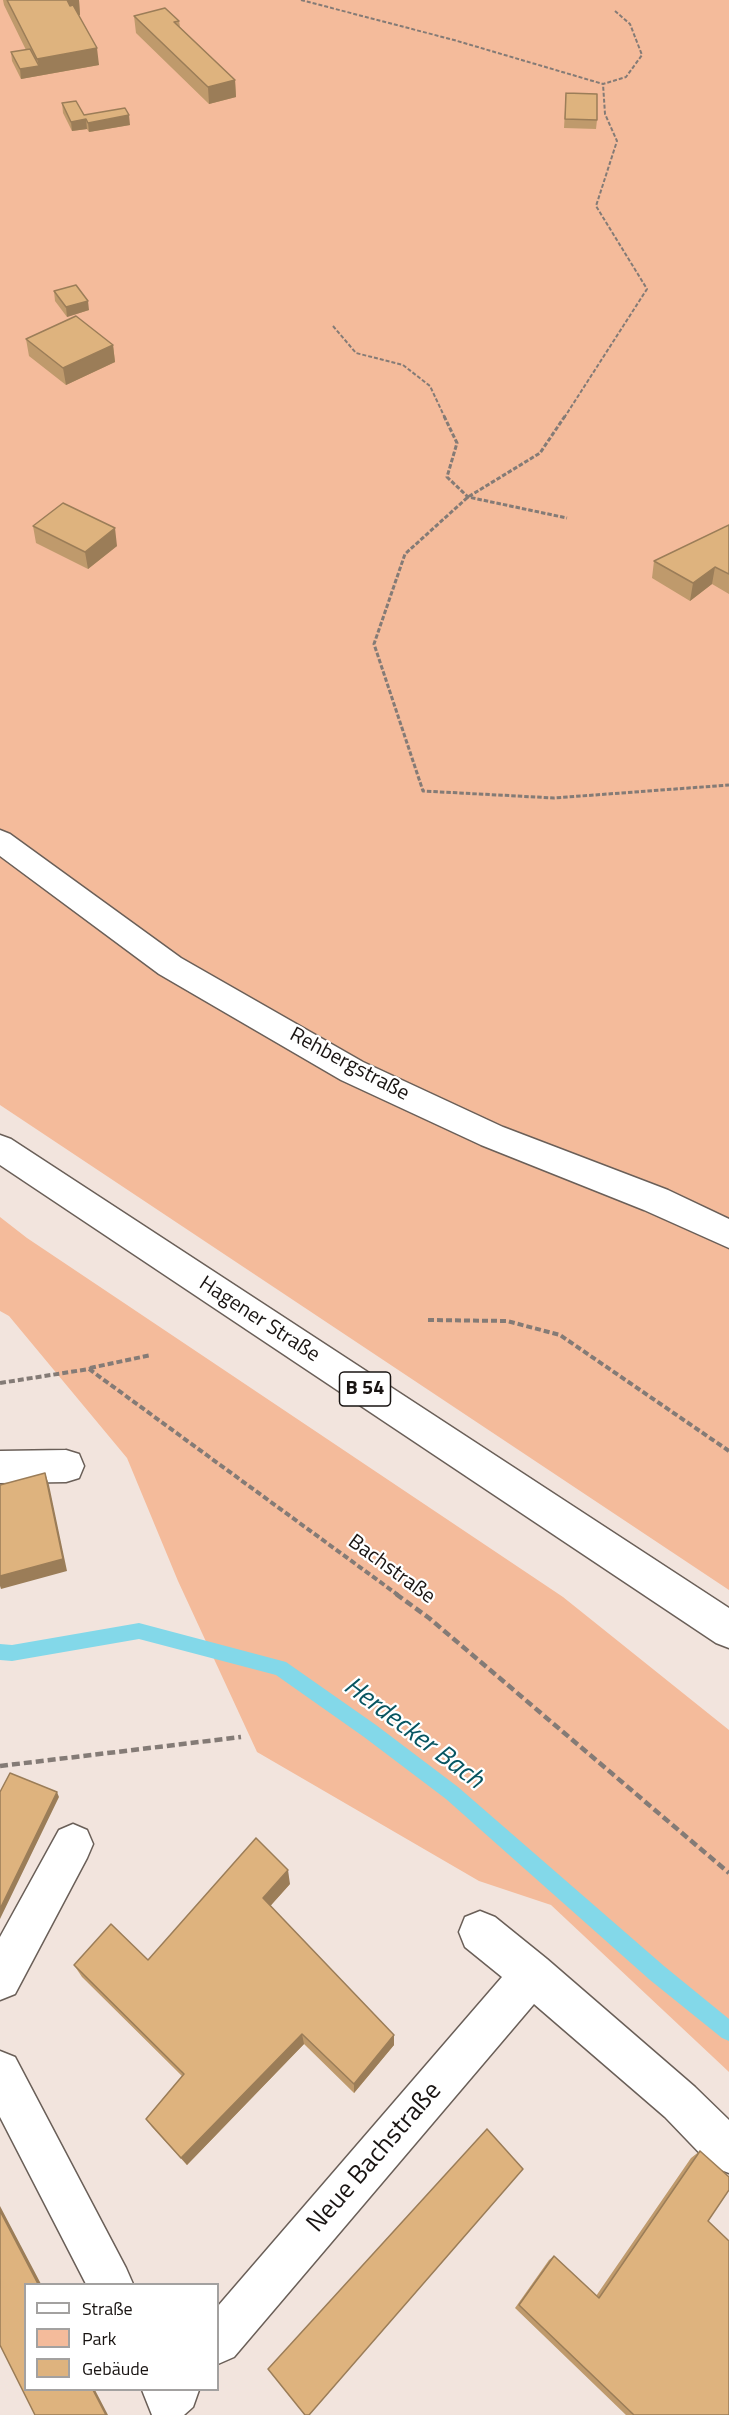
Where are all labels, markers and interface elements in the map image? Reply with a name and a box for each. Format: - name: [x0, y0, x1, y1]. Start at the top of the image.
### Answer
- street label: Rehbergstraße: [285, 1023, 413, 1107]
- street label: Hagener Straße: [194, 1272, 324, 1368]
- road number: B 54: [340, 1372, 391, 1406]
- street label: Bachstraße: [343, 1530, 439, 1610]
- water label: Herdecker Bach: [337, 1671, 489, 1797]
- street label: Neue Bachstraße: [301, 2076, 449, 2240]
- legend: [24, 2283, 219, 2391]
- text: Straße: [82, 2295, 133, 2322]
- text: Park: [82, 2325, 116, 2352]
- text: Gebäude: [82, 2355, 149, 2382]

